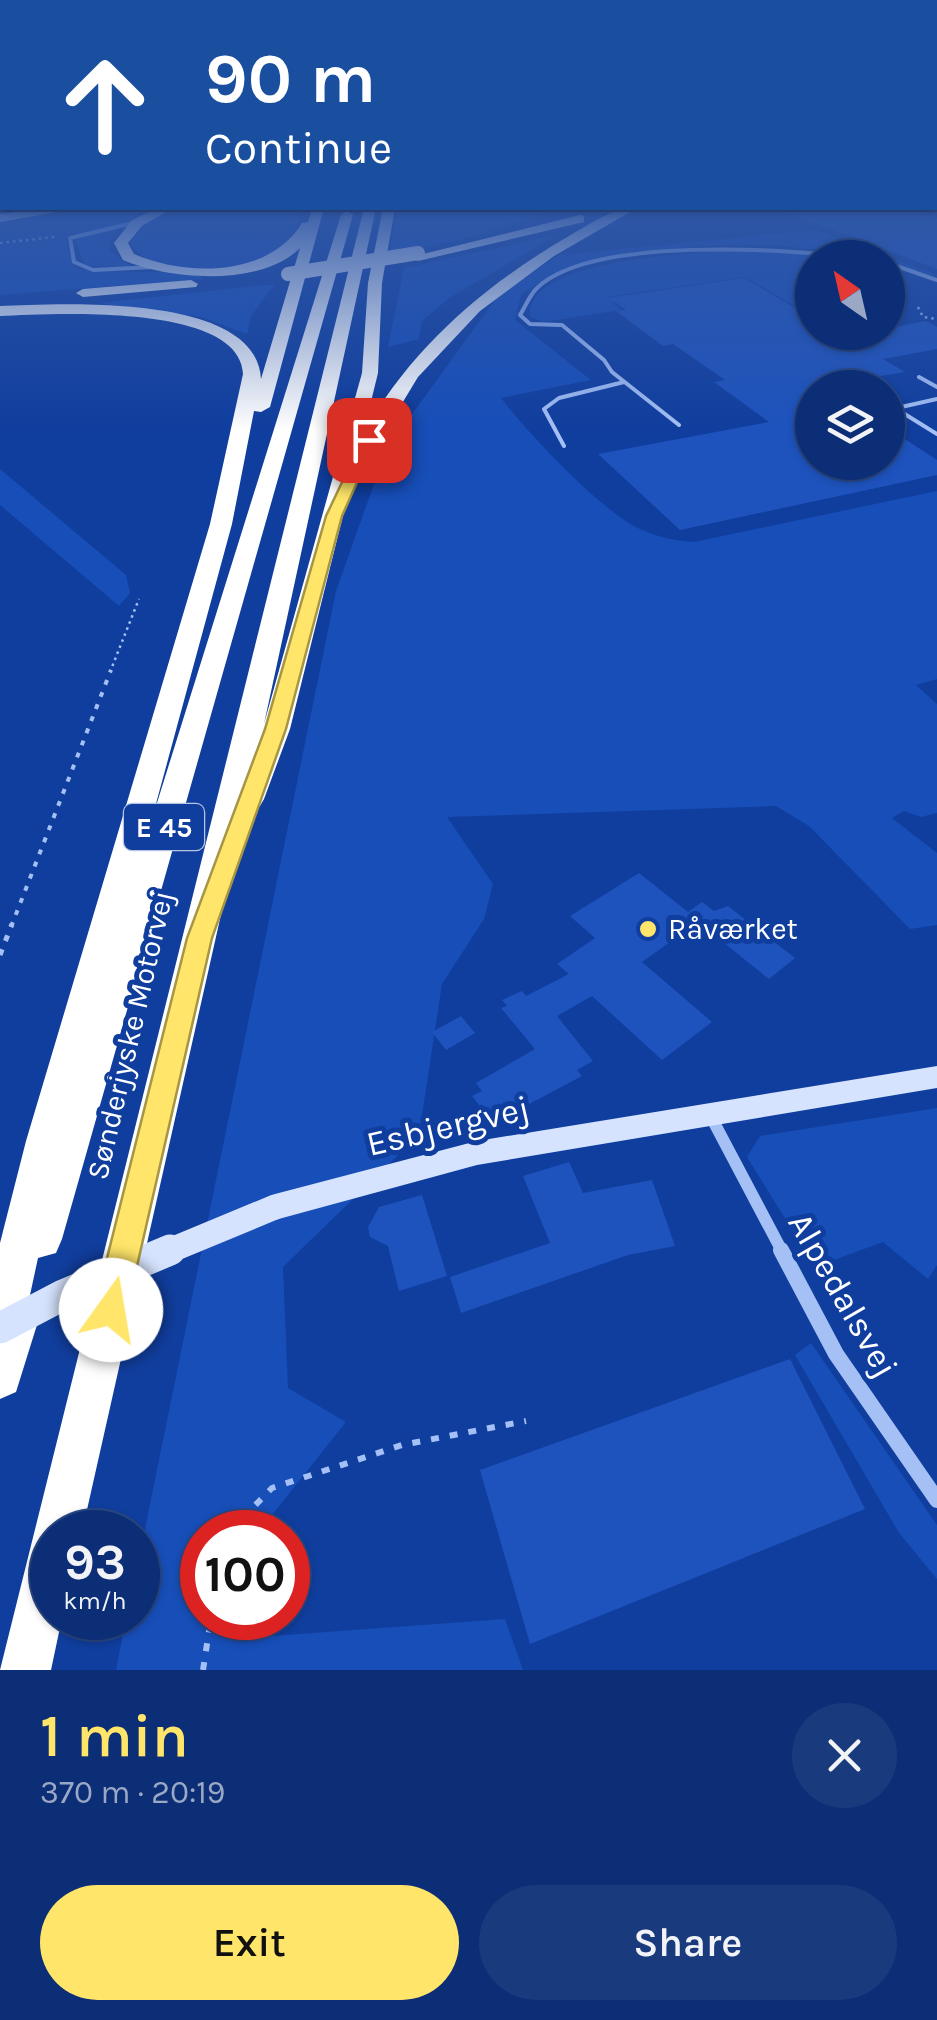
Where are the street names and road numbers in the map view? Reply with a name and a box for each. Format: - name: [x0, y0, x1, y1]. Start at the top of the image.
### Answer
- road number: E 45: [124, 804, 204, 850]
- street label: Sønderjyske Motorvej: [79, 887, 181, 1183]
- street label: Esbjergvej: [362, 1087, 534, 1165]
- street label: Alpedalsvej: [779, 1205, 907, 1385]

